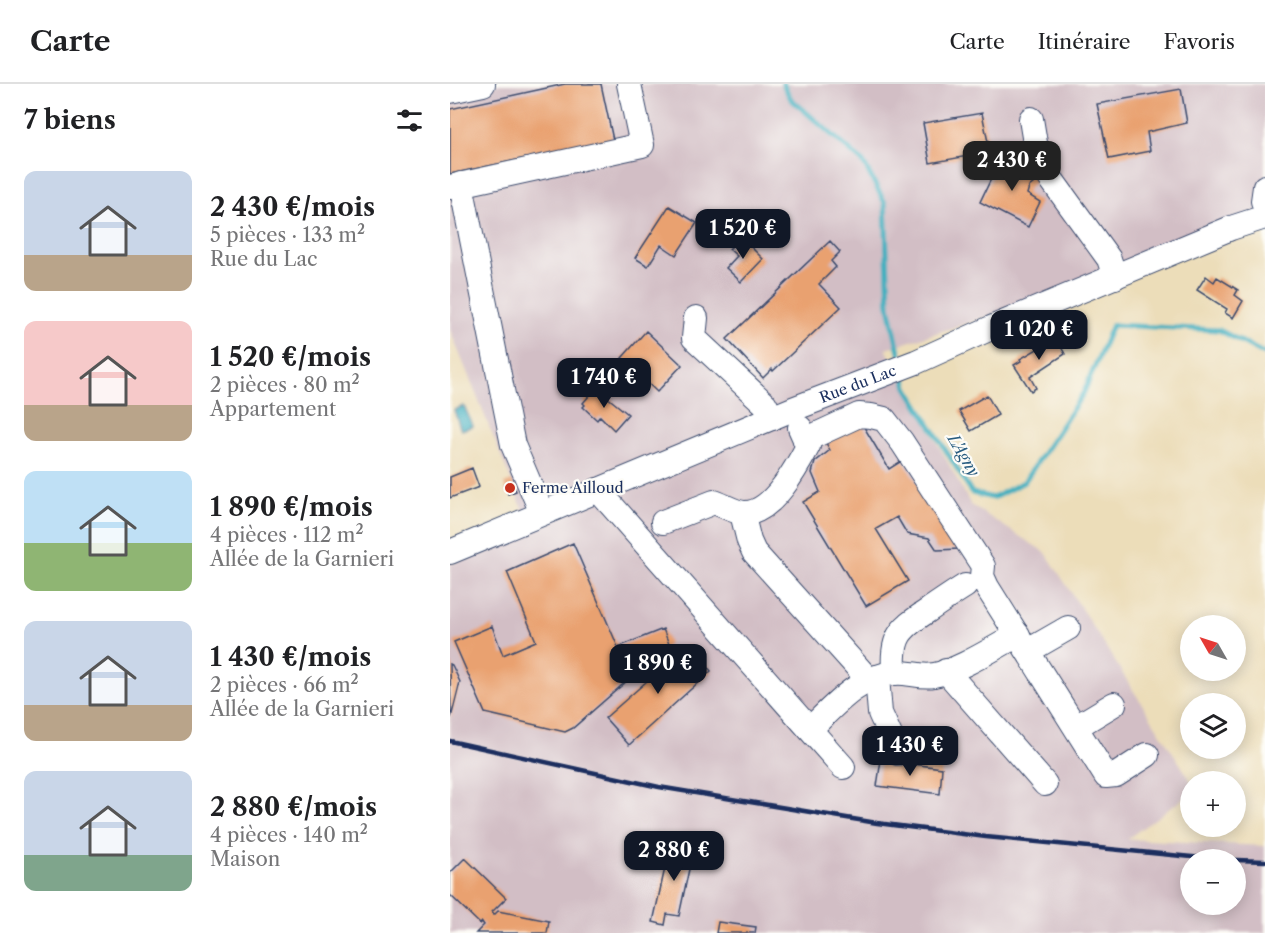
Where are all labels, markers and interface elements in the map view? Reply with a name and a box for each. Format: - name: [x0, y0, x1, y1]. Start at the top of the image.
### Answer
- text: Carte: [30, 24, 110, 58]
- text: Carte: [949, 29, 1005, 54]
- text: Itinéraire: [1038, 29, 1131, 54]
- text: Favoris: [1164, 29, 1235, 54]
- text: 7 biens: [24, 104, 116, 136]
- icon: filters: [393, 104, 426, 137]
- pin: 2 430 €: [957, 141, 1067, 192]
- text: 2 430 €: [977, 148, 1047, 172]
- text: 2 430 €/mois: [210, 191, 375, 223]
- icon: home: [72, 195, 144, 267]
- pin: 1 520 €: [688, 209, 798, 260]
- text: 1 520 €: [709, 216, 777, 240]
- text: 5 pièces · 133 m²: [210, 223, 365, 247]
- text: Rue du Lac: [210, 247, 317, 271]
- pin: 1 020 €: [984, 310, 1094, 361]
- text: 1 020 €: [1004, 317, 1074, 341]
- text: 1 520 €/mois: [210, 341, 371, 373]
- icon: home: [72, 345, 144, 417]
- pin: 1 740 €: [549, 358, 659, 409]
- street label: Rue du Lac: [817, 360, 899, 407]
- text: 1 740 €: [571, 365, 637, 389]
- text: 2 pièces · 80 m²: [210, 373, 360, 397]
- text: Appartement: [210, 397, 336, 421]
- water label: L'Agny: [943, 428, 984, 480]
- place label: Ferme Ailloud: [522, 478, 624, 497]
- marker: Ferme Ailloud: [503, 481, 517, 495]
- text: 1 890 €/mois: [210, 491, 373, 523]
- icon: home: [72, 495, 144, 567]
- text: 4 pièces · 112 m²: [210, 523, 364, 547]
- text: Allée de la Garnieri: [210, 547, 394, 571]
- north arrow: [1180, 615, 1246, 681]
- map controls: [1180, 615, 1246, 915]
- text: 1 430 €/mois: [210, 641, 371, 673]
- pin: 1 890 €: [603, 644, 713, 695]
- icon: home: [72, 645, 144, 717]
- text: 1 890 €: [624, 651, 692, 675]
- text: 2 pièces · 66 m²: [210, 673, 359, 697]
- button: layers: [1180, 693, 1246, 759]
- text: Allée de la Garnieri: [210, 697, 394, 721]
- pin: 1 430 €: [855, 726, 965, 777]
- text: 1 430 €: [876, 733, 944, 757]
- button: +: [1180, 771, 1246, 837]
- text: 2 880 €/mois: [210, 791, 377, 823]
- icon: home: [72, 795, 144, 867]
- text: 4 pièces · 140 m²: [210, 823, 368, 847]
- pin: 2 880 €: [619, 831, 729, 882]
- text: 2 880 €: [638, 838, 710, 862]
- text: Maison: [210, 847, 280, 871]
- button: −: [1180, 849, 1246, 915]

